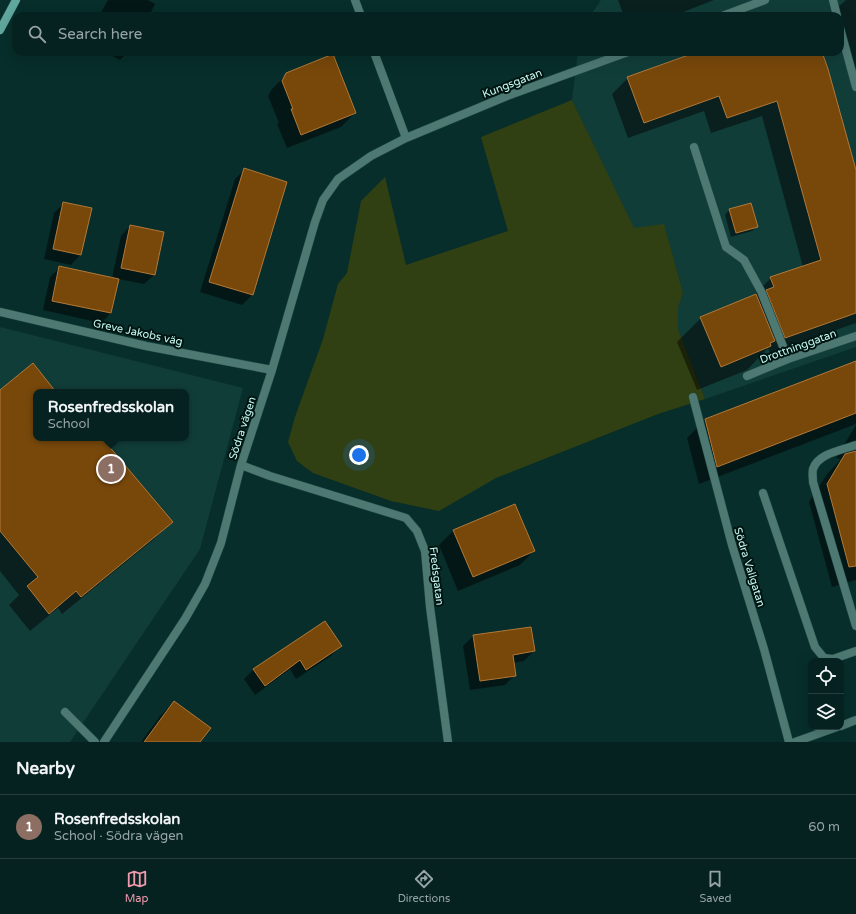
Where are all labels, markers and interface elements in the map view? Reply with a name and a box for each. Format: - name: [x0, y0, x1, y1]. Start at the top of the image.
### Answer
- search box: [12, 12, 844, 56]
- icon: search: [26, 23, 48, 45]
- text: Search here: [58, 25, 142, 43]
- street label: Kungsgatan: [480, 66, 544, 101]
- street label: Greve Jakobs väg: [92, 317, 184, 348]
- street label: Drottninggatan: [758, 327, 838, 366]
- popup: [33, 389, 189, 441]
- street label: Södra vägen: [226, 395, 259, 461]
- text: Rosenfredsskolan: [48, 398, 174, 416]
- text: School: [48, 416, 90, 432]
- your location: [349, 445, 369, 465]
- pin: 1: [98, 454, 124, 484]
- street label: Södra Vallgatan: [731, 526, 768, 608]
- street label: Fredsgatan: [426, 546, 447, 606]
- map controls: [808, 658, 844, 730]
- button: locate: [808, 658, 844, 694]
- button: layers: [808, 694, 844, 730]
- text: Nearby: [16, 758, 75, 779]
- text: Rosenfredsskolan: [54, 810, 181, 828]
- text: 1: [25, 819, 33, 835]
- text: 60 m: [808, 819, 840, 835]
- text: School · Södra vägen: [54, 828, 183, 844]
- tab: Map: [125, 868, 148, 905]
- tab: Directions: [398, 868, 450, 905]
- tab: Saved: [700, 868, 731, 905]

